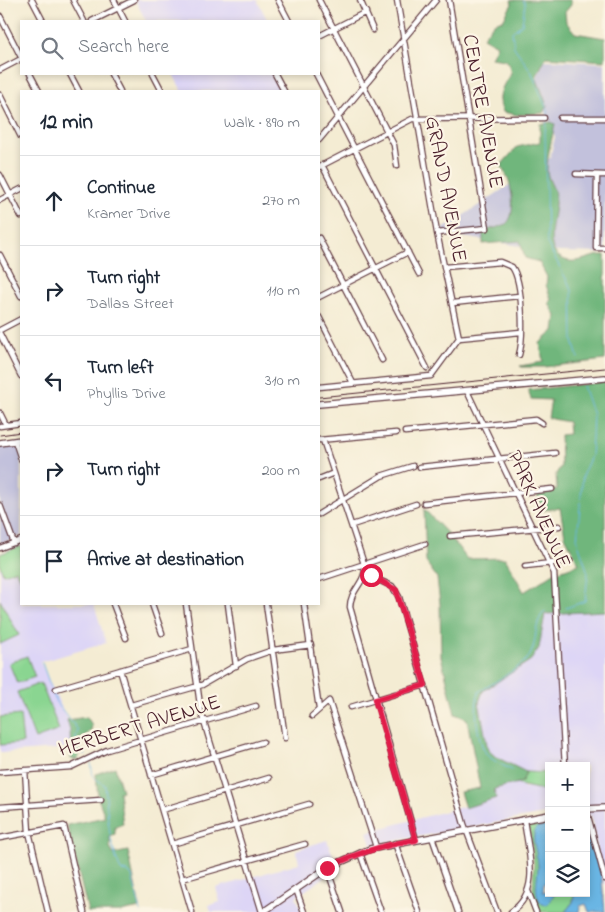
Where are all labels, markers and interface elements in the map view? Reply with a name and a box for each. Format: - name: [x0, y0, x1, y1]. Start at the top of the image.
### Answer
- search box: [20, 20, 320, 75]
- street label: CENTRE AVENUE: [454, 32, 510, 191]
- icon: search: [38, 34, 66, 62]
- text: Search here: [78, 34, 169, 61]
- text: 12 min: [40, 108, 93, 138]
- text: Walk · 890 m: [224, 111, 300, 135]
- street label: GRAND AVENUE: [416, 114, 474, 265]
- text: Continue: [87, 175, 155, 202]
- icon: ahead: [40, 187, 68, 215]
- text: 270 m: [262, 189, 300, 213]
- text: Kramer Drive: [87, 202, 170, 226]
- text: Turn right: [87, 265, 160, 292]
- icon: right: [40, 277, 68, 305]
- text: 110 m: [266, 279, 300, 303]
- text: Dallas Street: [87, 292, 174, 316]
- text: Turn left: [87, 355, 154, 382]
- icon: left: [40, 367, 68, 395]
- text: 310 m: [265, 369, 300, 393]
- text: Phyllis Drive: [87, 382, 166, 406]
- street label: PARK AVENUE: [499, 446, 578, 574]
- icon: right: [40, 457, 68, 485]
- text: Turn right: [87, 457, 160, 484]
- text: 200 m: [262, 459, 300, 483]
- icon: arrive: [40, 547, 68, 575]
- text: Arrive at destination: [87, 547, 244, 574]
- route start: [360, 564, 383, 587]
- street label: HERBERT AVENUE: [55, 688, 224, 766]
- map controls: [545, 762, 590, 897]
- button: +: [545, 762, 590, 807]
- button: −: [545, 807, 590, 852]
- button: layers: [545, 852, 590, 897]
- route end: [316, 857, 339, 880]

